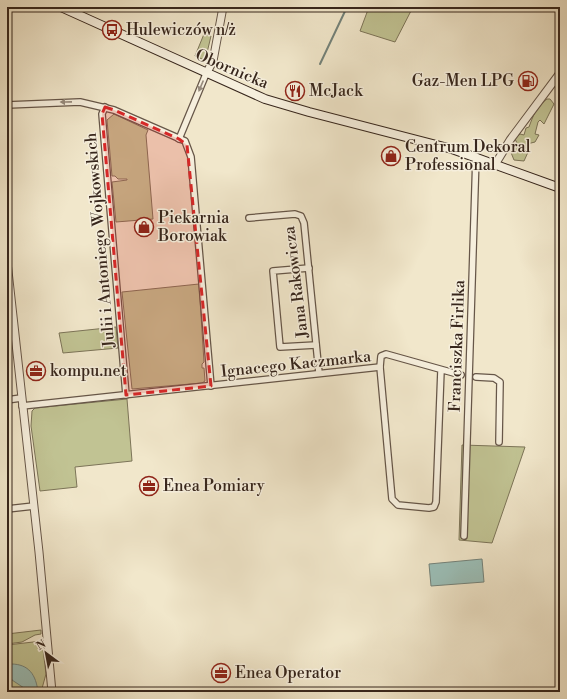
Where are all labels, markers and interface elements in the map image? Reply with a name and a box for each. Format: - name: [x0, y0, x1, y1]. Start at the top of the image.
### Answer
- bus stop icon: Hulewiczów n/ż: [101, 19, 123, 41]
- place label: Hulewiczów n/ż: [126, 20, 236, 40]
- street label: Obornicka: [192, 45, 272, 94]
- fuel station icon: Gaz-Men LPG: [517, 70, 539, 92]
- place label: Gaz-Men LPG: [412, 71, 514, 91]
- one-way arrow: [198, 80, 204, 91]
- restaurant icon: McJack: [284, 80, 306, 102]
- place label: McJack: [309, 81, 364, 101]
- one-way arrow: [59, 99, 72, 105]
- street label: Julii i Antoniego Wojkowskich: [81, 131, 119, 349]
- place label: Centrum Dekoral Professional: [405, 137, 531, 175]
- shop icon: Centrum Dekoral Professional: [380, 145, 402, 167]
- place label: Piekarnia Borowiak: [157, 208, 230, 246]
- shop icon: Piekarnia Borowiak: [133, 216, 155, 238]
- street label: Jana Rakowicza: [279, 224, 313, 340]
- street label: Franciszka Firlika: [445, 279, 469, 412]
- street label: Ignacego Kaczmarka: [220, 346, 373, 382]
- office icon: kompu.net: [25, 360, 47, 382]
- place label: kompu.net: [50, 361, 127, 381]
- office icon: Enea Pomiary: [138, 475, 160, 497]
- place label: Enea Pomiary: [163, 476, 265, 496]
- north arrow: [26, 633, 66, 673]
- text: N: [34, 637, 49, 654]
- office icon: Enea Operator: [210, 662, 232, 684]
- place label: Enea Operator: [235, 663, 341, 683]

